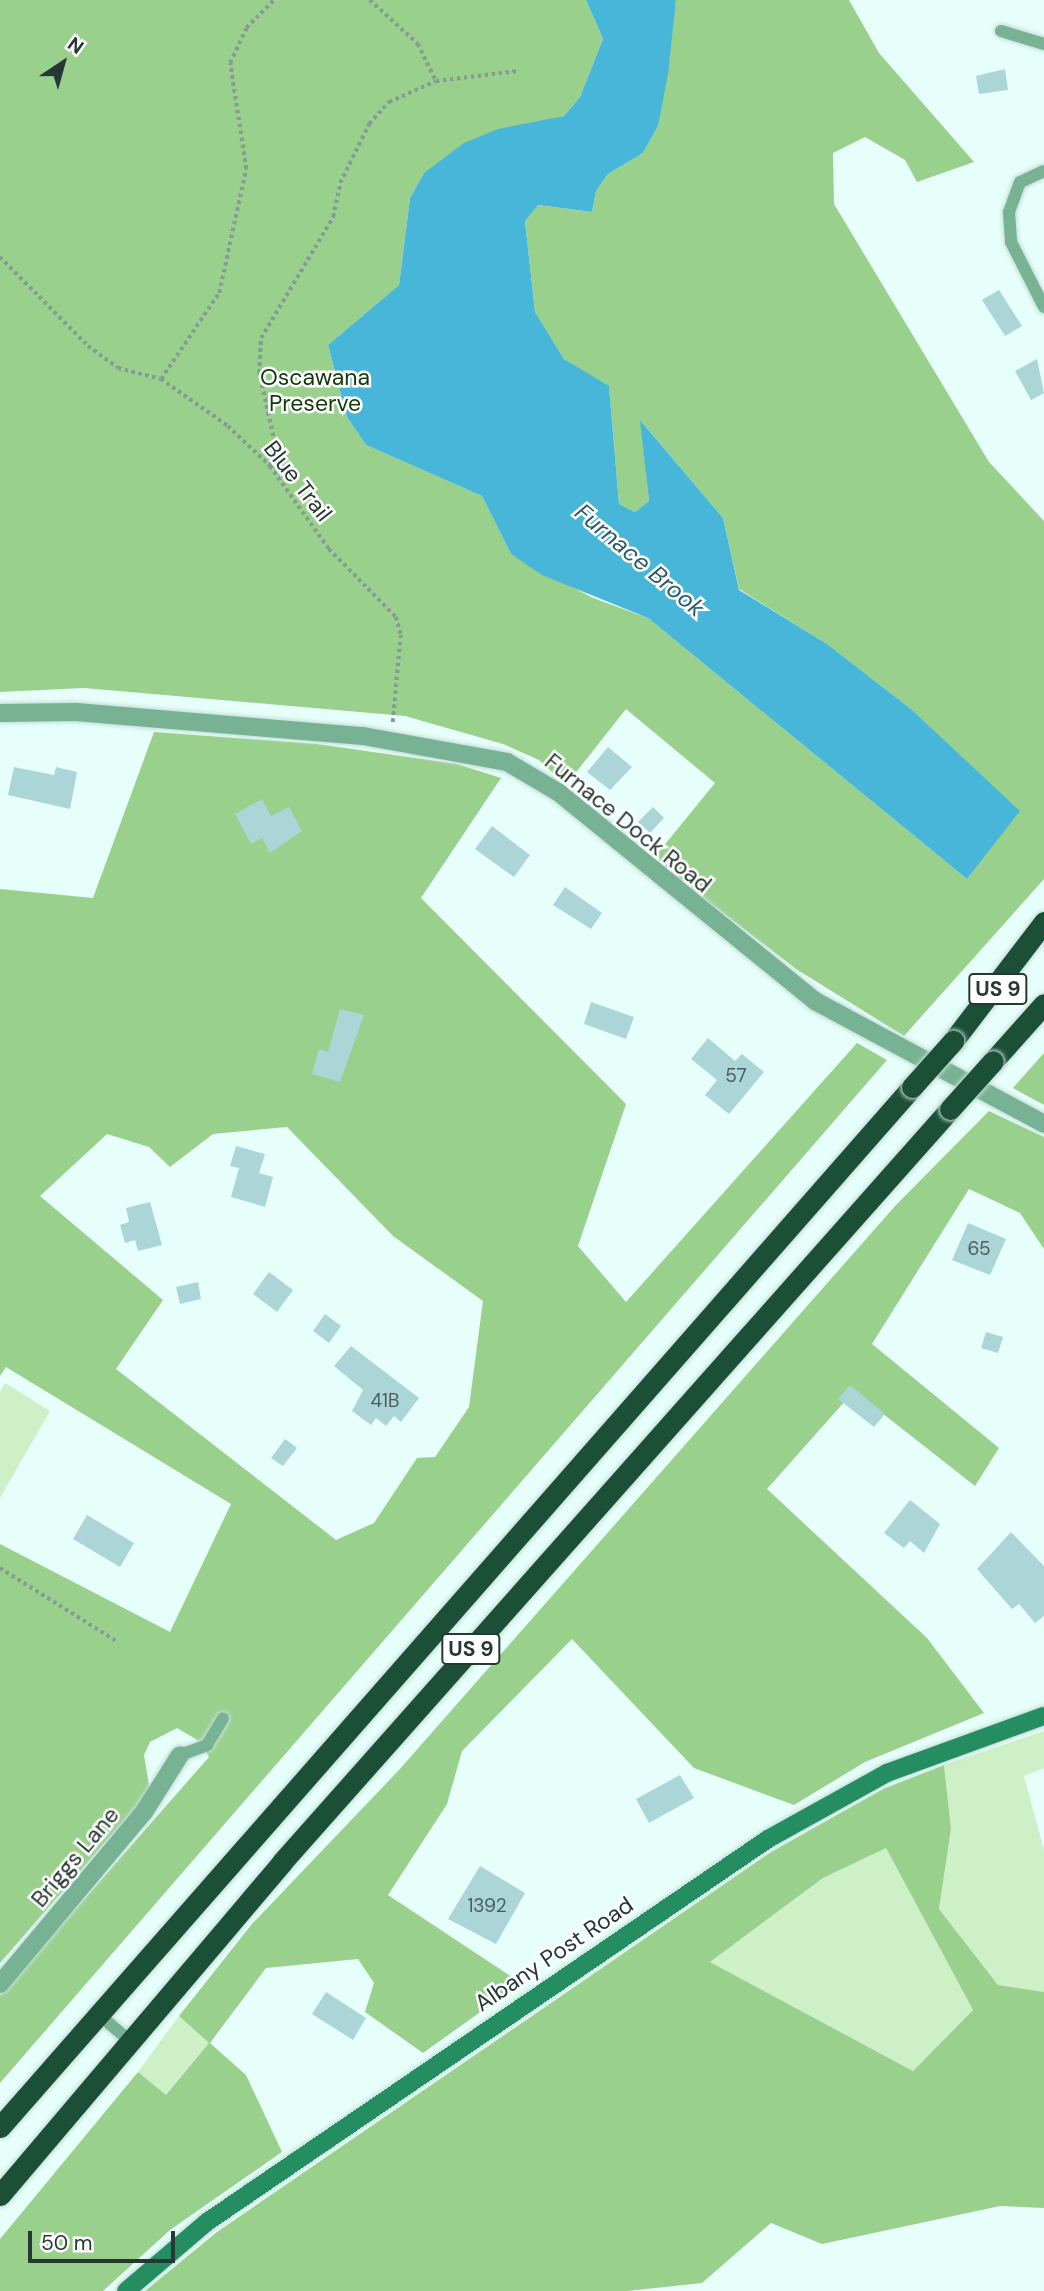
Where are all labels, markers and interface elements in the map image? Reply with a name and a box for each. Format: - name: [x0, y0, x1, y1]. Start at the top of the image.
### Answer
- north arrow: [28, 28, 98, 98]
- text: N: [63, 31, 89, 60]
- park label: Oscawana Preserve: [260, 363, 370, 417]
- street label: Blue Trail: [258, 435, 338, 527]
- water label: Furnace Brook: [569, 497, 711, 623]
- street label: Furnace Dock Road: [539, 747, 717, 899]
- road number: US 9: [968, 972, 1028, 1006]
- house number: 57: [725, 1065, 747, 1087]
- house number: 65: [967, 1238, 991, 1260]
- house number: 41B: [371, 1390, 399, 1412]
- road number: US 9: [441, 1632, 501, 1666]
- street label: Briggs Lane: [25, 1801, 125, 1913]
- street label: Albany Post Road: [470, 1891, 638, 2017]
- house number: 1392: [467, 1895, 507, 1917]
- scale bar: [32, 2218, 178, 2262]
- text: 50 m: [41, 2229, 92, 2257]

